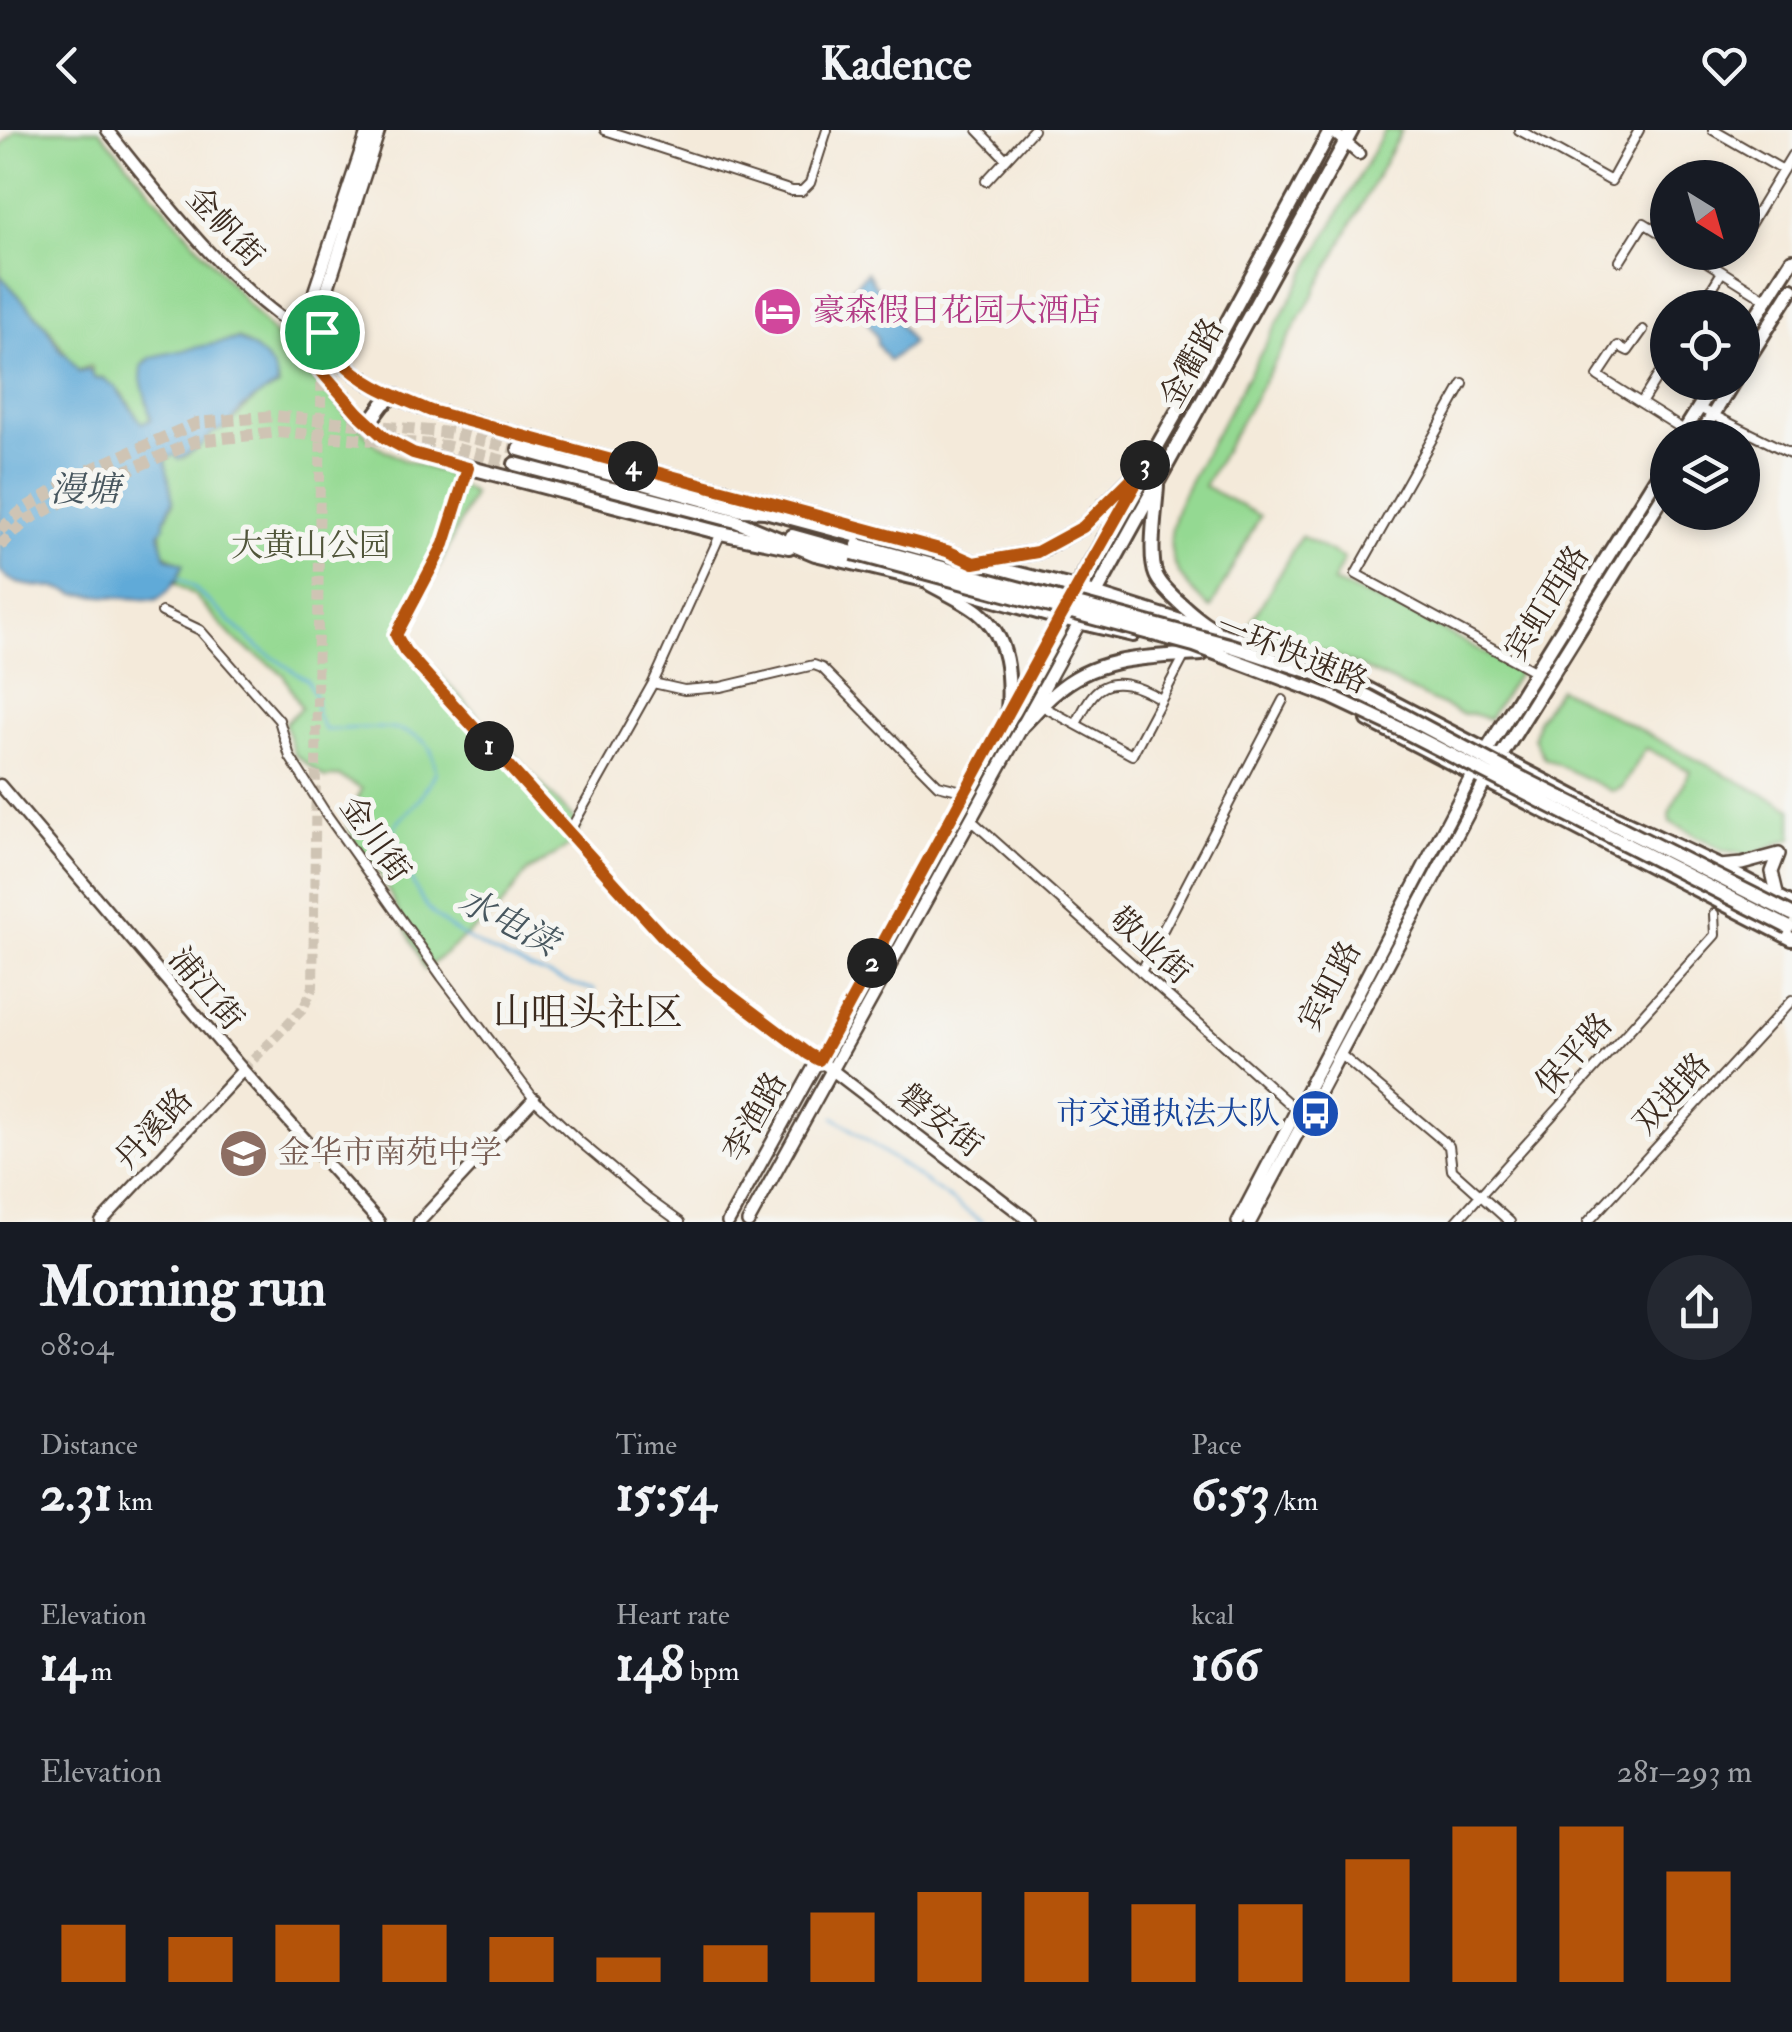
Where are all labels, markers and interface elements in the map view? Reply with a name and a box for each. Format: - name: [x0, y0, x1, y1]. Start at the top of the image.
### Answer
- text: Kadence: [821, 37, 971, 93]
- icon: back: [40, 38, 95, 93]
- icon: heart: [1697, 38, 1752, 93]
- north arrow: [1650, 160, 1760, 270]
- map controls: [1650, 160, 1760, 530]
- street label: 金帆街: [178, 178, 272, 276]
- hotel icon: 豪森假日花园大酒店: [752, 285, 804, 337]
- pin: [280, 290, 365, 375]
- button: locate: [1650, 290, 1760, 400]
- place label: 豪森假日花园大酒店: [813, 291, 1101, 331]
- icon: arrive: [295, 305, 350, 360]
- street label: 金衢路: [1151, 311, 1233, 415]
- button: layers: [1650, 420, 1760, 530]
- pin: 3: [1120, 440, 1170, 490]
- pin: 4: [608, 441, 658, 491]
- text: 3: [1140, 447, 1150, 482]
- text: 4: [625, 448, 641, 483]
- water label: 漫塘: [50, 468, 125, 512]
- park label: 大黄山公园: [231, 526, 391, 566]
- street label: 宾虹西路: [1496, 538, 1598, 668]
- street label: 一环快速路: [1210, 605, 1374, 703]
- pin: 1: [464, 721, 514, 771]
- text: 1: [484, 728, 494, 763]
- street label: 金川街: [331, 788, 419, 890]
- water label: 水电渎: [451, 879, 568, 967]
- street label: 敬业街: [1101, 899, 1199, 993]
- street label: 宾虹路: [1290, 934, 1370, 1038]
- pin: 2: [847, 938, 897, 988]
- street label: 浦江街: [160, 939, 252, 1039]
- text: 2: [865, 945, 879, 980]
- district label: 山咀头社区: [493, 989, 683, 1037]
- street label: 保平路: [1527, 1005, 1621, 1103]
- street label: 双进路: [1625, 1045, 1719, 1143]
- street label: 李渔路: [714, 1065, 796, 1169]
- street label: 磐安街: [890, 1076, 990, 1166]
- street label: 丹溪路: [107, 1080, 201, 1178]
- bus stop icon: 市交通执法大队: [1289, 1088, 1341, 1140]
- place label: 市交通执法大队: [1056, 1094, 1280, 1134]
- school or university icon: 金华市南苑中学: [217, 1127, 269, 1179]
- place label: 金华市南苑中学: [278, 1133, 502, 1173]
- text: Morning run: [40, 1253, 326, 1322]
- button: share: [1647, 1255, 1752, 1360]
- text: 08:04: [40, 1325, 113, 1365]
- text: Distance: [40, 1428, 138, 1463]
- text: Time: [616, 1428, 677, 1463]
- text: Pace: [1191, 1428, 1242, 1463]
- text: 2.31: [40, 1463, 112, 1526]
- text: 15:54: [616, 1463, 715, 1526]
- text: 6:53: [1191, 1463, 1270, 1526]
- text: km: [112, 1484, 153, 1519]
- text: /km: [1270, 1484, 1318, 1519]
- text: Elevation: [40, 1598, 147, 1633]
- text: Heart rate: [616, 1598, 730, 1633]
- text: kcal: [1191, 1598, 1234, 1633]
- text: 14: [40, 1633, 85, 1696]
- text: 148: [616, 1633, 684, 1696]
- text: 166: [1191, 1633, 1259, 1696]
- text: m: [85, 1654, 112, 1689]
- text: bpm: [684, 1654, 739, 1689]
- text: Elevation: [40, 1752, 162, 1792]
- text: 281–293 m: [1617, 1752, 1752, 1792]

